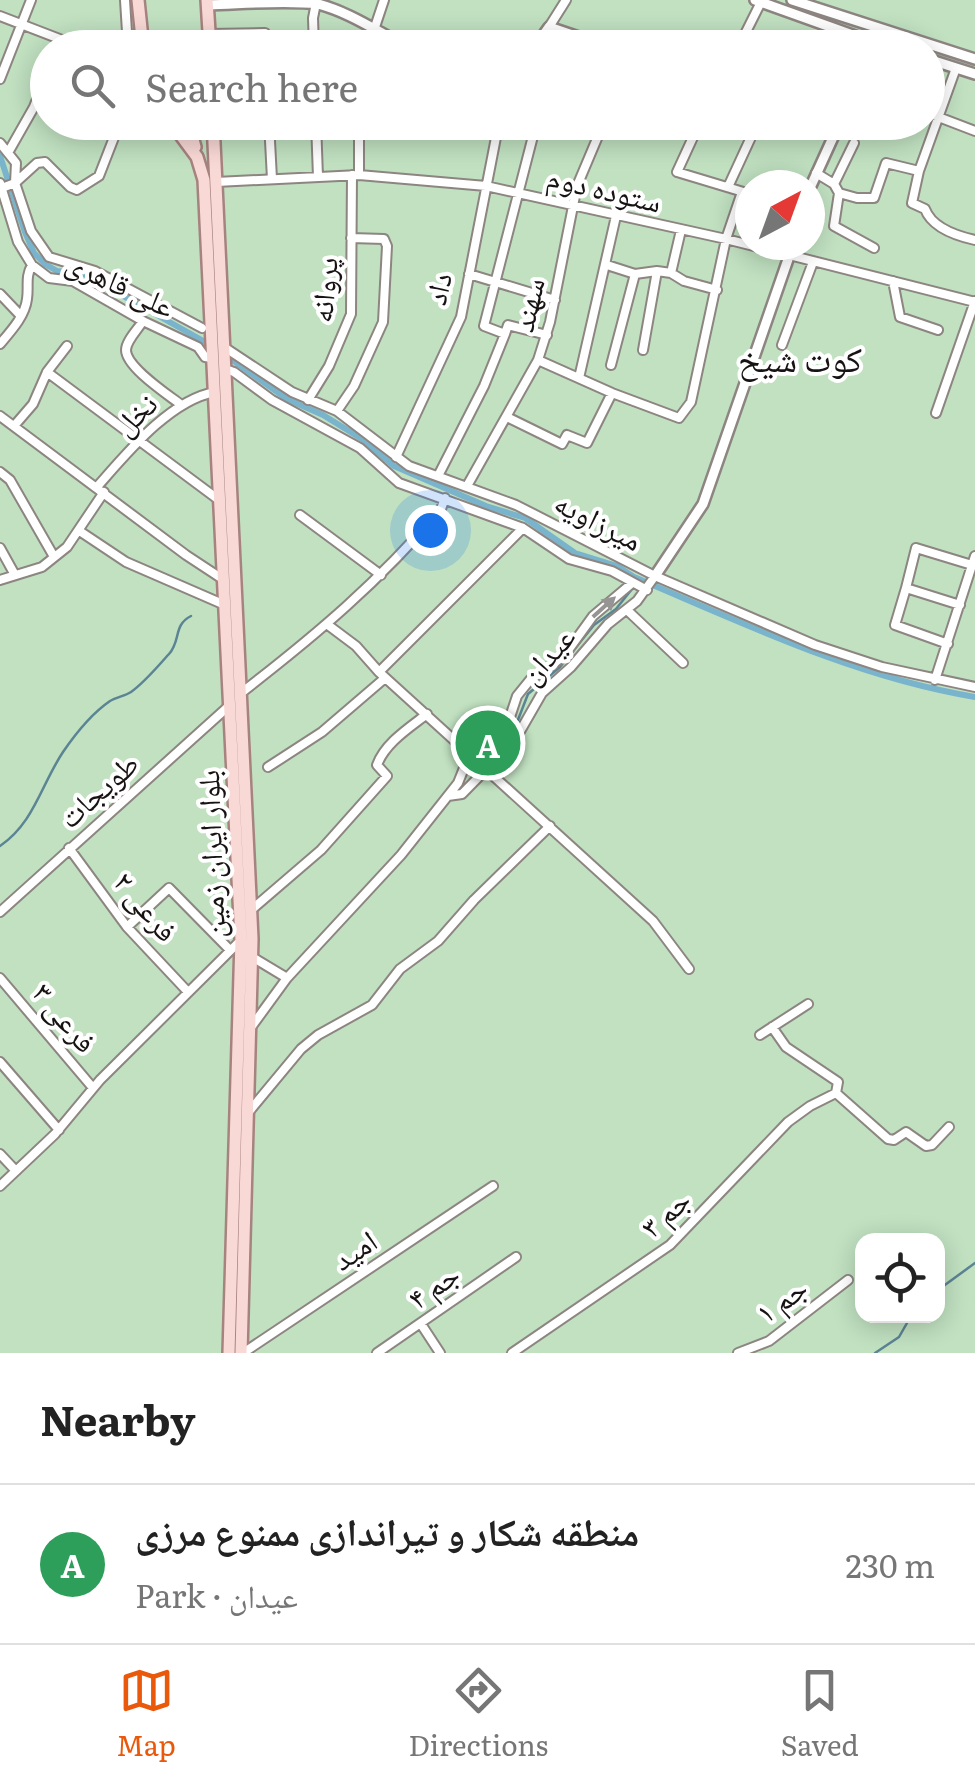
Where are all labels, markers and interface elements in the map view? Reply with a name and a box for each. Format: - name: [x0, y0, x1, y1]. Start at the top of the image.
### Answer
- search box: [30, 30, 945, 140]
- text: Search here: [145, 57, 358, 114]
- icon: search: [65, 58, 120, 113]
- street label: ستوده دوم: [543, 153, 666, 222]
- north arrow: [735, 170, 825, 260]
- street label: علی قاهری: [60, 238, 183, 327]
- street label: پروانه: [297, 255, 347, 324]
- street label: داد: [411, 268, 461, 309]
- street label: سهند: [499, 273, 554, 336]
- district label: کوت شیخ: [738, 331, 862, 383]
- street label: نخل: [102, 381, 166, 445]
- street label: میرزاویه: [548, 479, 651, 560]
- your location: [405, 505, 456, 556]
- one-way arrow: [592, 596, 616, 619]
- street label: عیدان: [508, 615, 584, 693]
- pin: A: [456, 706, 520, 780]
- street label: طویجات: [47, 741, 147, 837]
- street label: بلوار ایران زمین: [184, 769, 234, 939]
- street label: فرعی ۲: [105, 860, 190, 950]
- street label: فرعی ۳: [24, 971, 109, 1061]
- street label: جم ۳: [629, 1177, 700, 1247]
- street label: امید: [322, 1217, 385, 1280]
- map controls: [855, 1233, 945, 1323]
- button: locate: [855, 1233, 945, 1323]
- street label: جم ۴: [397, 1251, 468, 1319]
- street label: جم ۱: [745, 1265, 816, 1333]
- text: Nearby: [40, 1387, 196, 1449]
- text: منطقه شکار و تیراندازی ممنوع مرزی: [135, 1501, 639, 1558]
- text: A: [60, 1540, 85, 1588]
- text: 230 m: [845, 1540, 935, 1588]
- text: Park · عیدان: [135, 1570, 298, 1618]
- tab: Map: [116, 1663, 176, 1765]
- tab: Directions: [408, 1663, 548, 1765]
- tab: Saved: [781, 1663, 859, 1765]

